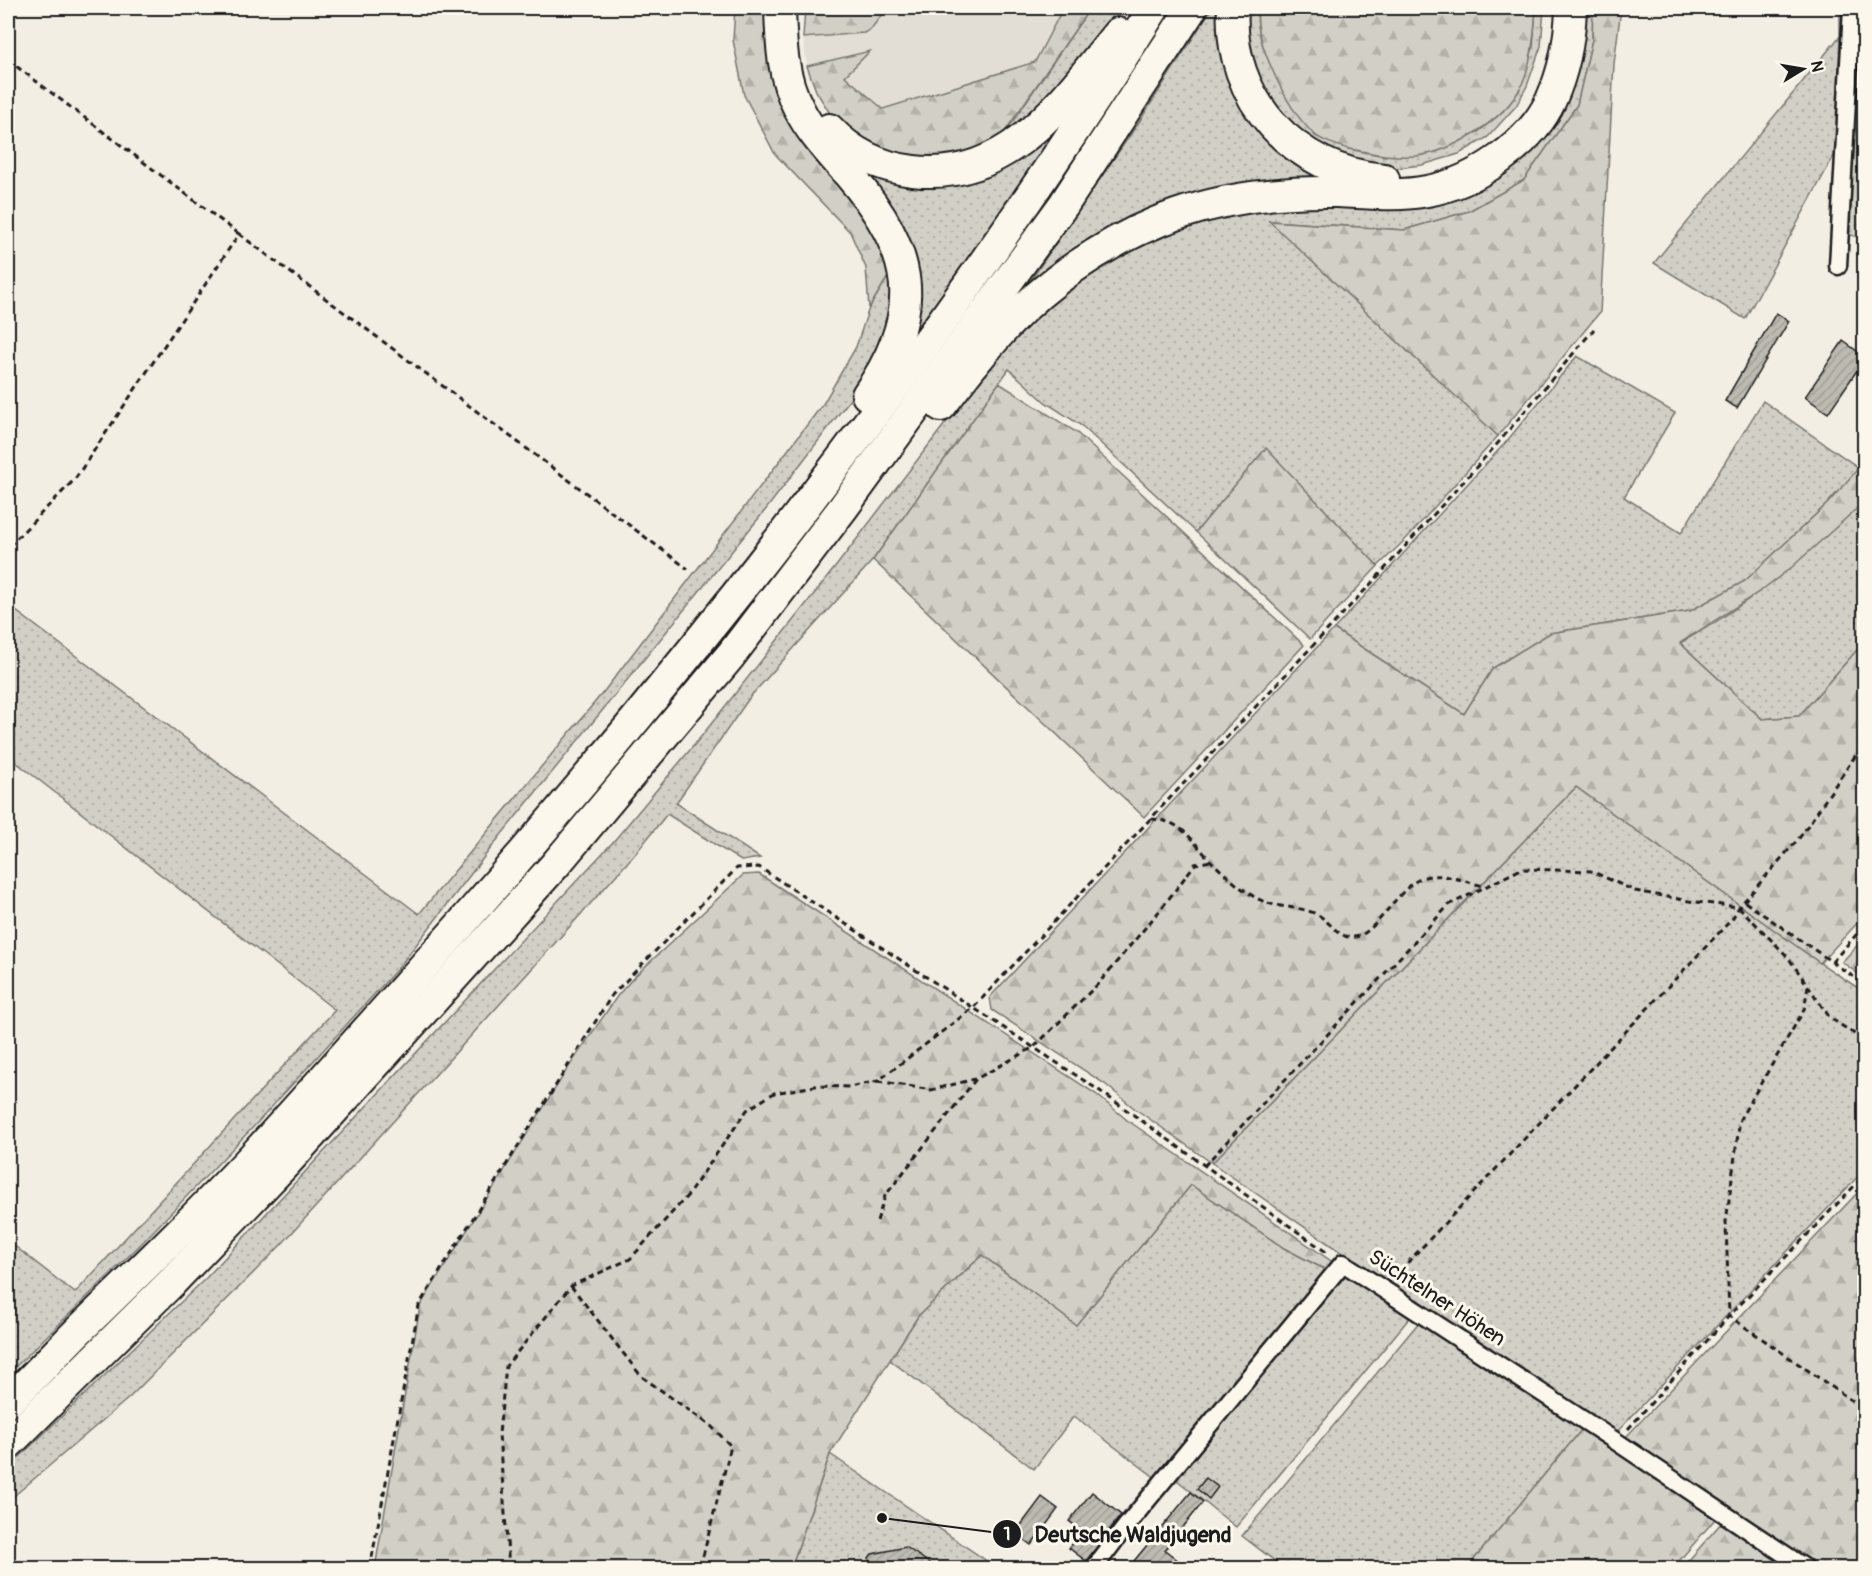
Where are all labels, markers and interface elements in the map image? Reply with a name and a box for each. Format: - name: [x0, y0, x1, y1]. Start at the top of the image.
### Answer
- north arrow: [1773, 39, 1833, 99]
- text: N: [1806, 59, 1828, 74]
- street label: Süchtelner Höhen: [1363, 1244, 1511, 1352]
- callout: Deutsche Waldjugend: [992, 1514, 1243, 1554]
- text: Deutsche Waldjugend: [1035, 1521, 1231, 1549]
- text: 1: [1003, 1523, 1011, 1546]

